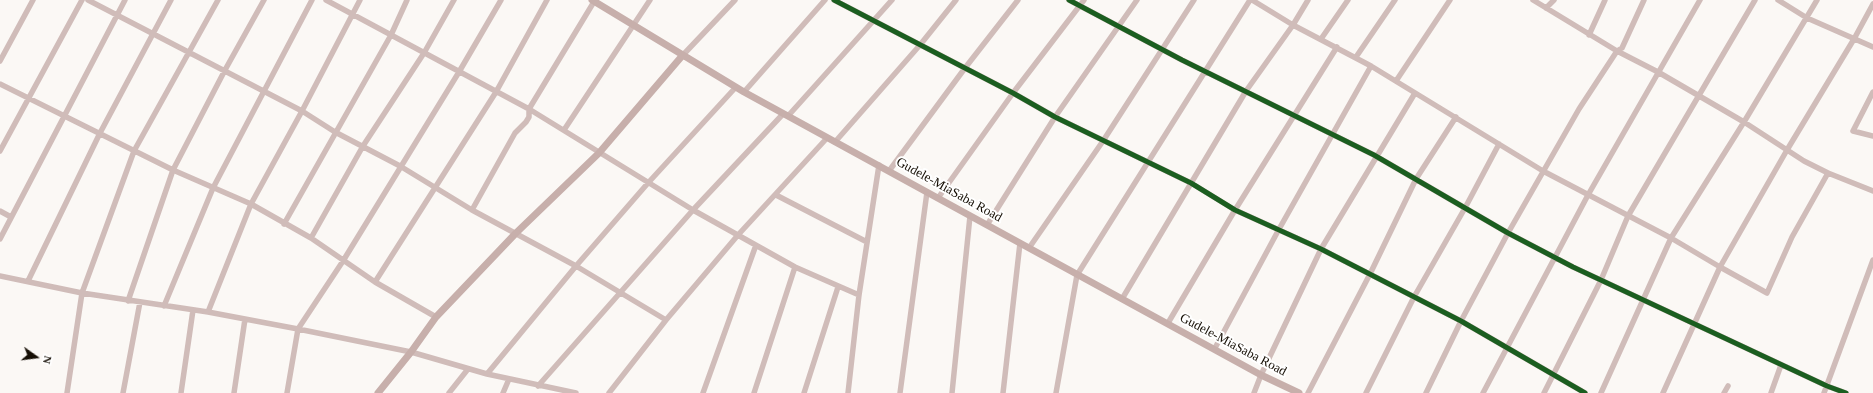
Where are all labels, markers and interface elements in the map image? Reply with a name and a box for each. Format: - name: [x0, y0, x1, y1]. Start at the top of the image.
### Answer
- street label: Gudele-MiaSaba Road: [893, 154, 1005, 226]
- street label: Gudele-MiaSaba Road: [1177, 310, 1289, 380]
- north arrow: [16, 337, 56, 377]
- text: N: [41, 355, 54, 365]

